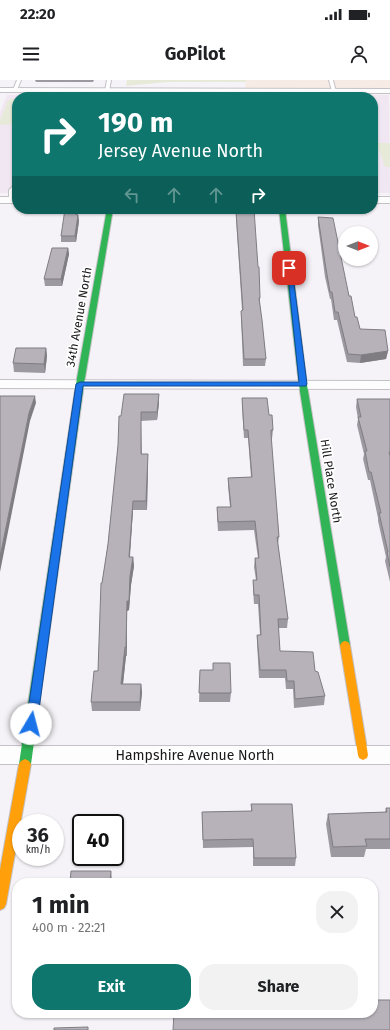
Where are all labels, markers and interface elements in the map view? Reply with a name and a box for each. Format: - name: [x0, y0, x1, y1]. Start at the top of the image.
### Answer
- text: 22:20: [20, 5, 56, 23]
- icon: menu: [20, 43, 42, 65]
- text: GoPilot: [165, 43, 225, 65]
- icon: person: [348, 43, 370, 65]
- text: 190 m: [98, 106, 173, 139]
- icon: right: [32, 108, 84, 160]
- text: Jersey Avenue North: [98, 140, 263, 162]
- icon: left: [121, 184, 143, 206]
- icon: ahead: [163, 184, 185, 206]
- icon: ahead: [205, 184, 227, 206]
- icon: right: [247, 184, 269, 206]
- north arrow: [338, 226, 378, 266]
- map controls: [338, 226, 378, 266]
- pin: [272, 251, 306, 285]
- icon: arrive: [278, 257, 300, 279]
- street label: 34th Avenue North: [63, 266, 95, 368]
- street label: Hill Place North: [317, 438, 345, 524]
- position arrow: [10, 703, 52, 745]
- street label: Hampshire Avenue North: [115, 747, 275, 764]
- speed limit sign: 40: [72, 814, 124, 866]
- text: 36: [27, 823, 49, 847]
- text: km/h: [26, 844, 50, 856]
- text: 1 min: [32, 891, 90, 919]
- button: close: [316, 891, 358, 933]
- text: 400 m · 22:21: [32, 920, 106, 935]
- button: Exit: [32, 964, 191, 1010]
- button: Share: [199, 964, 358, 1010]

